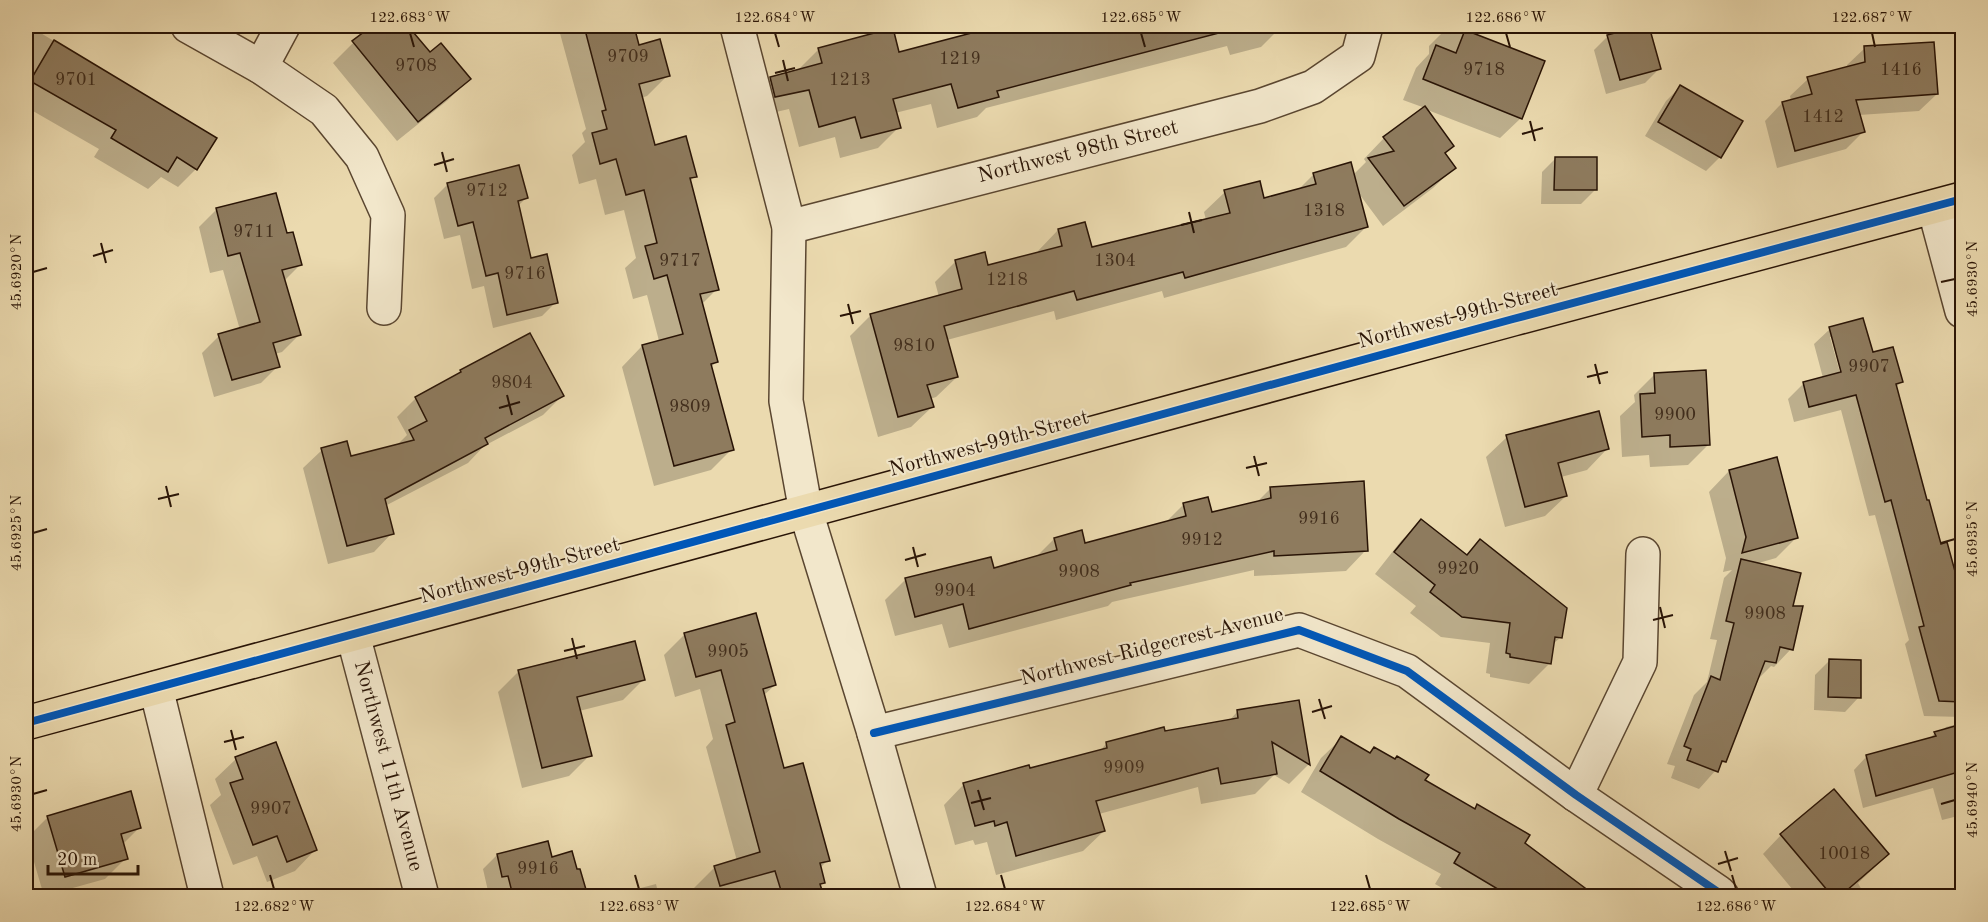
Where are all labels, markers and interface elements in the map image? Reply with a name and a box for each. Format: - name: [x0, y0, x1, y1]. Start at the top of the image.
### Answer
- text: 122.683°W: [369, 11, 451, 26]
- text: 122.684°W: [734, 11, 816, 26]
- text: 122.685°W: [1100, 11, 1182, 26]
- text: 122.686°W: [1465, 11, 1547, 26]
- text: 122.687°W: [1831, 11, 1913, 26]
- house number: 9709: [607, 48, 649, 66]
- house number: 1219: [939, 50, 981, 68]
- house number: 9708: [395, 57, 437, 75]
- house number: 9718: [1463, 61, 1505, 79]
- house number: 1416: [1880, 61, 1922, 79]
- house number: 9701: [55, 71, 97, 89]
- house number: 1213: [829, 71, 871, 89]
- house number: 1412: [1802, 108, 1844, 126]
- street label: Northwest 98th Street: [976, 117, 1180, 187]
- house number: 9712: [466, 182, 508, 200]
- house number: 1318: [1303, 202, 1345, 220]
- house number: 9711: [233, 223, 275, 241]
- text: 45.6920°N: [10, 233, 25, 310]
- text: 45.6930°N: [1966, 240, 1981, 317]
- house number: 9717: [659, 252, 701, 270]
- house number: 1304: [1094, 252, 1136, 270]
- house number: 9716: [504, 265, 546, 283]
- house number: 1218: [986, 271, 1028, 289]
- street label: Northwest 99th Street: [1356, 279, 1560, 353]
- house number: 9810: [893, 337, 935, 355]
- house number: 9907: [1848, 358, 1890, 376]
- house number: 9804: [491, 374, 533, 392]
- house number: 9809: [669, 398, 711, 416]
- house number: 9900: [1654, 406, 1696, 424]
- street label: Northwest 99th Street: [887, 407, 1091, 481]
- text: 45.6925°N: [10, 494, 25, 571]
- text: 45.6935°N: [1966, 500, 1981, 577]
- house number: 9916: [1298, 510, 1340, 528]
- house number: 9912: [1181, 531, 1223, 549]
- street label: Northwest 99th Street: [418, 534, 622, 608]
- house number: 9920: [1437, 560, 1479, 578]
- house number: 9908: [1058, 563, 1100, 581]
- house number: 9904: [934, 582, 976, 600]
- street label: Northwest Ridgecrest Avenue: [1018, 604, 1286, 690]
- house number: 9908: [1744, 605, 1786, 623]
- house number: 9905: [707, 643, 749, 661]
- street label: Northwest 11th Avenue: [350, 658, 426, 874]
- text: 45.6930°N: [10, 755, 25, 832]
- house number: 9909: [1103, 759, 1145, 777]
- text: 45.6940°N: [1966, 761, 1981, 838]
- house number: 9907: [250, 800, 292, 818]
- scale bar: [48, 838, 138, 876]
- house number: 10018: [1818, 845, 1870, 863]
- text: 20 m: [57, 851, 97, 869]
- house number: 9916: [517, 860, 559, 878]
- text: 122.682°W: [233, 900, 315, 915]
- text: 122.683°W: [598, 900, 680, 915]
- text: 122.684°W: [964, 900, 1046, 915]
- text: 122.685°W: [1329, 900, 1411, 915]
- text: 122.686°W: [1695, 900, 1777, 915]

